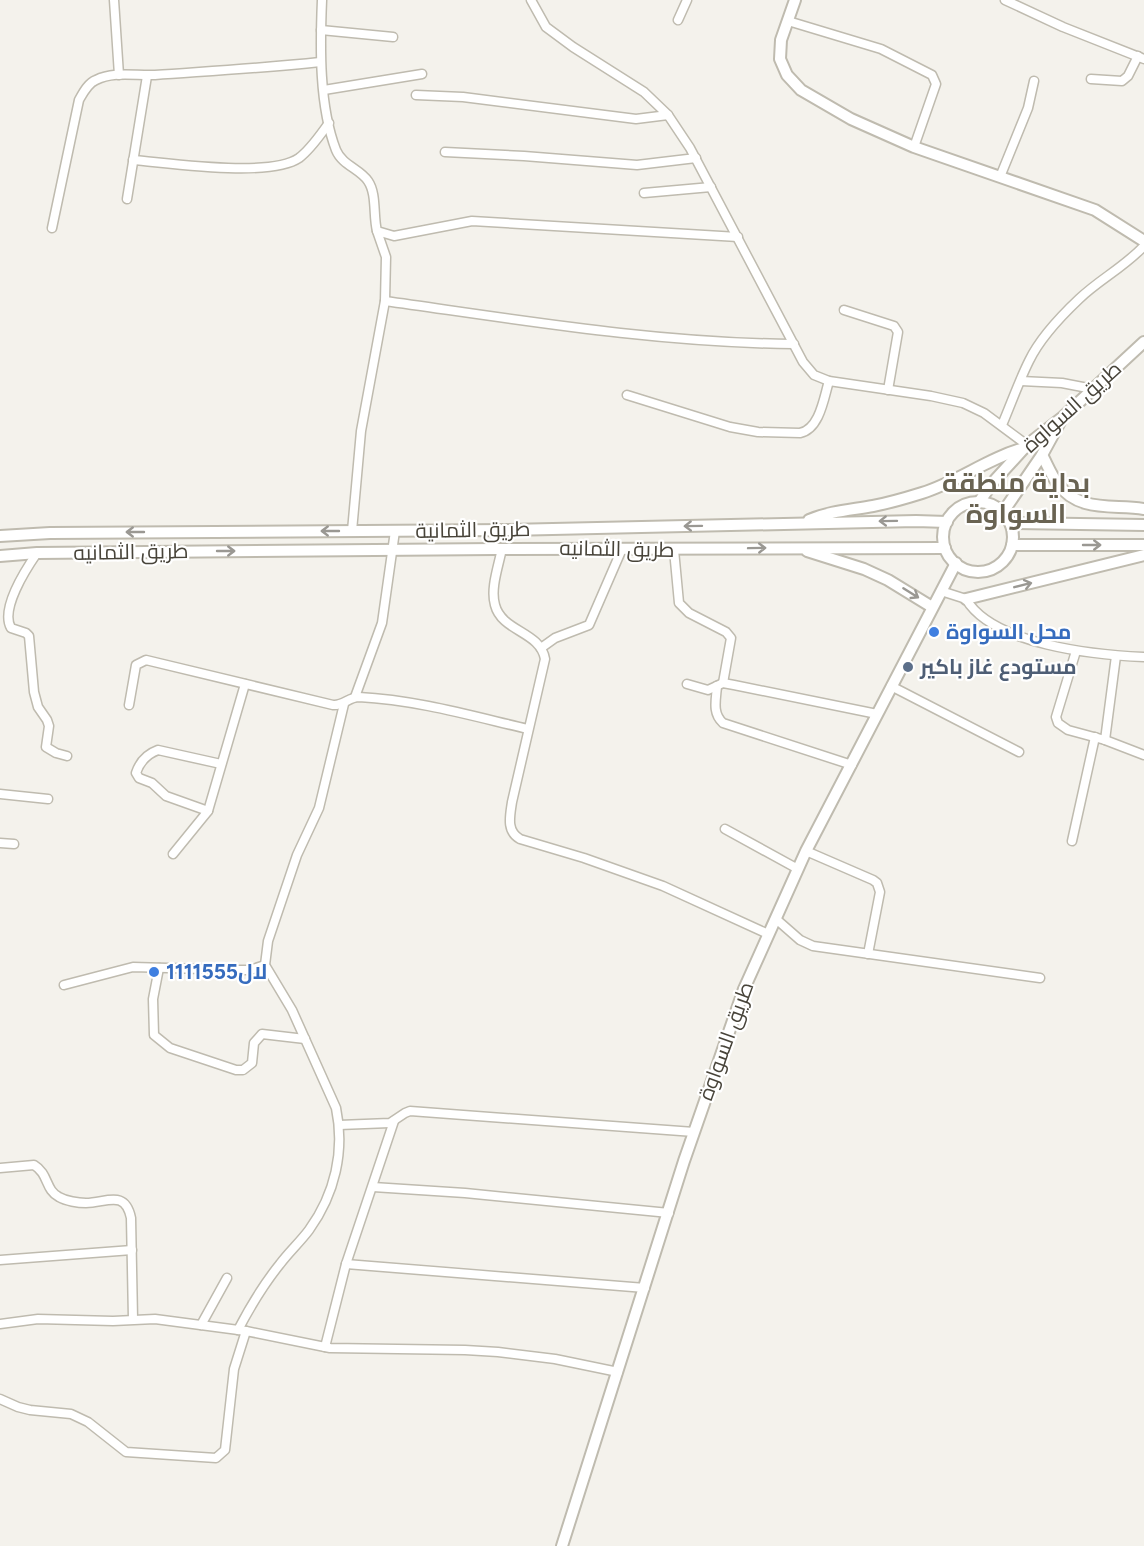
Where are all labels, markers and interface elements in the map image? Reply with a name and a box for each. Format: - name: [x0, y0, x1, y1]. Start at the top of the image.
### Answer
- street label: طريق السواوة: [1017, 356, 1127, 458]
- district label: بداية منطقة السواوة: [942, 466, 1090, 530]
- street label: طريق الثمانية: [415, 516, 531, 544]
- one-way arrow: [879, 516, 899, 527]
- one-way arrow: [684, 520, 704, 532]
- one-way arrow: [321, 525, 341, 537]
- one-way arrow: [126, 526, 146, 538]
- street label: طريق الثمانيه: [559, 535, 675, 563]
- street label: طريق الثمانيه: [73, 538, 189, 566]
- one-way arrow: [1081, 539, 1101, 551]
- one-way arrow: [747, 542, 767, 554]
- one-way arrow: [216, 545, 236, 556]
- one-way arrow: [1013, 578, 1032, 590]
- one-way arrow: [902, 588, 919, 600]
- place label: محل السواوة: [946, 619, 1071, 645]
- marker: محل السواوة: [927, 625, 941, 639]
- place label: مستودع غاز باكير: [919, 654, 1077, 681]
- marker: مستودع غاز باكير: [901, 660, 915, 674]
- place label: 1111555لال: [166, 959, 267, 984]
- marker: 1111555لال: [147, 965, 161, 979]
- street label: طريق السواوة: [693, 978, 759, 1104]

